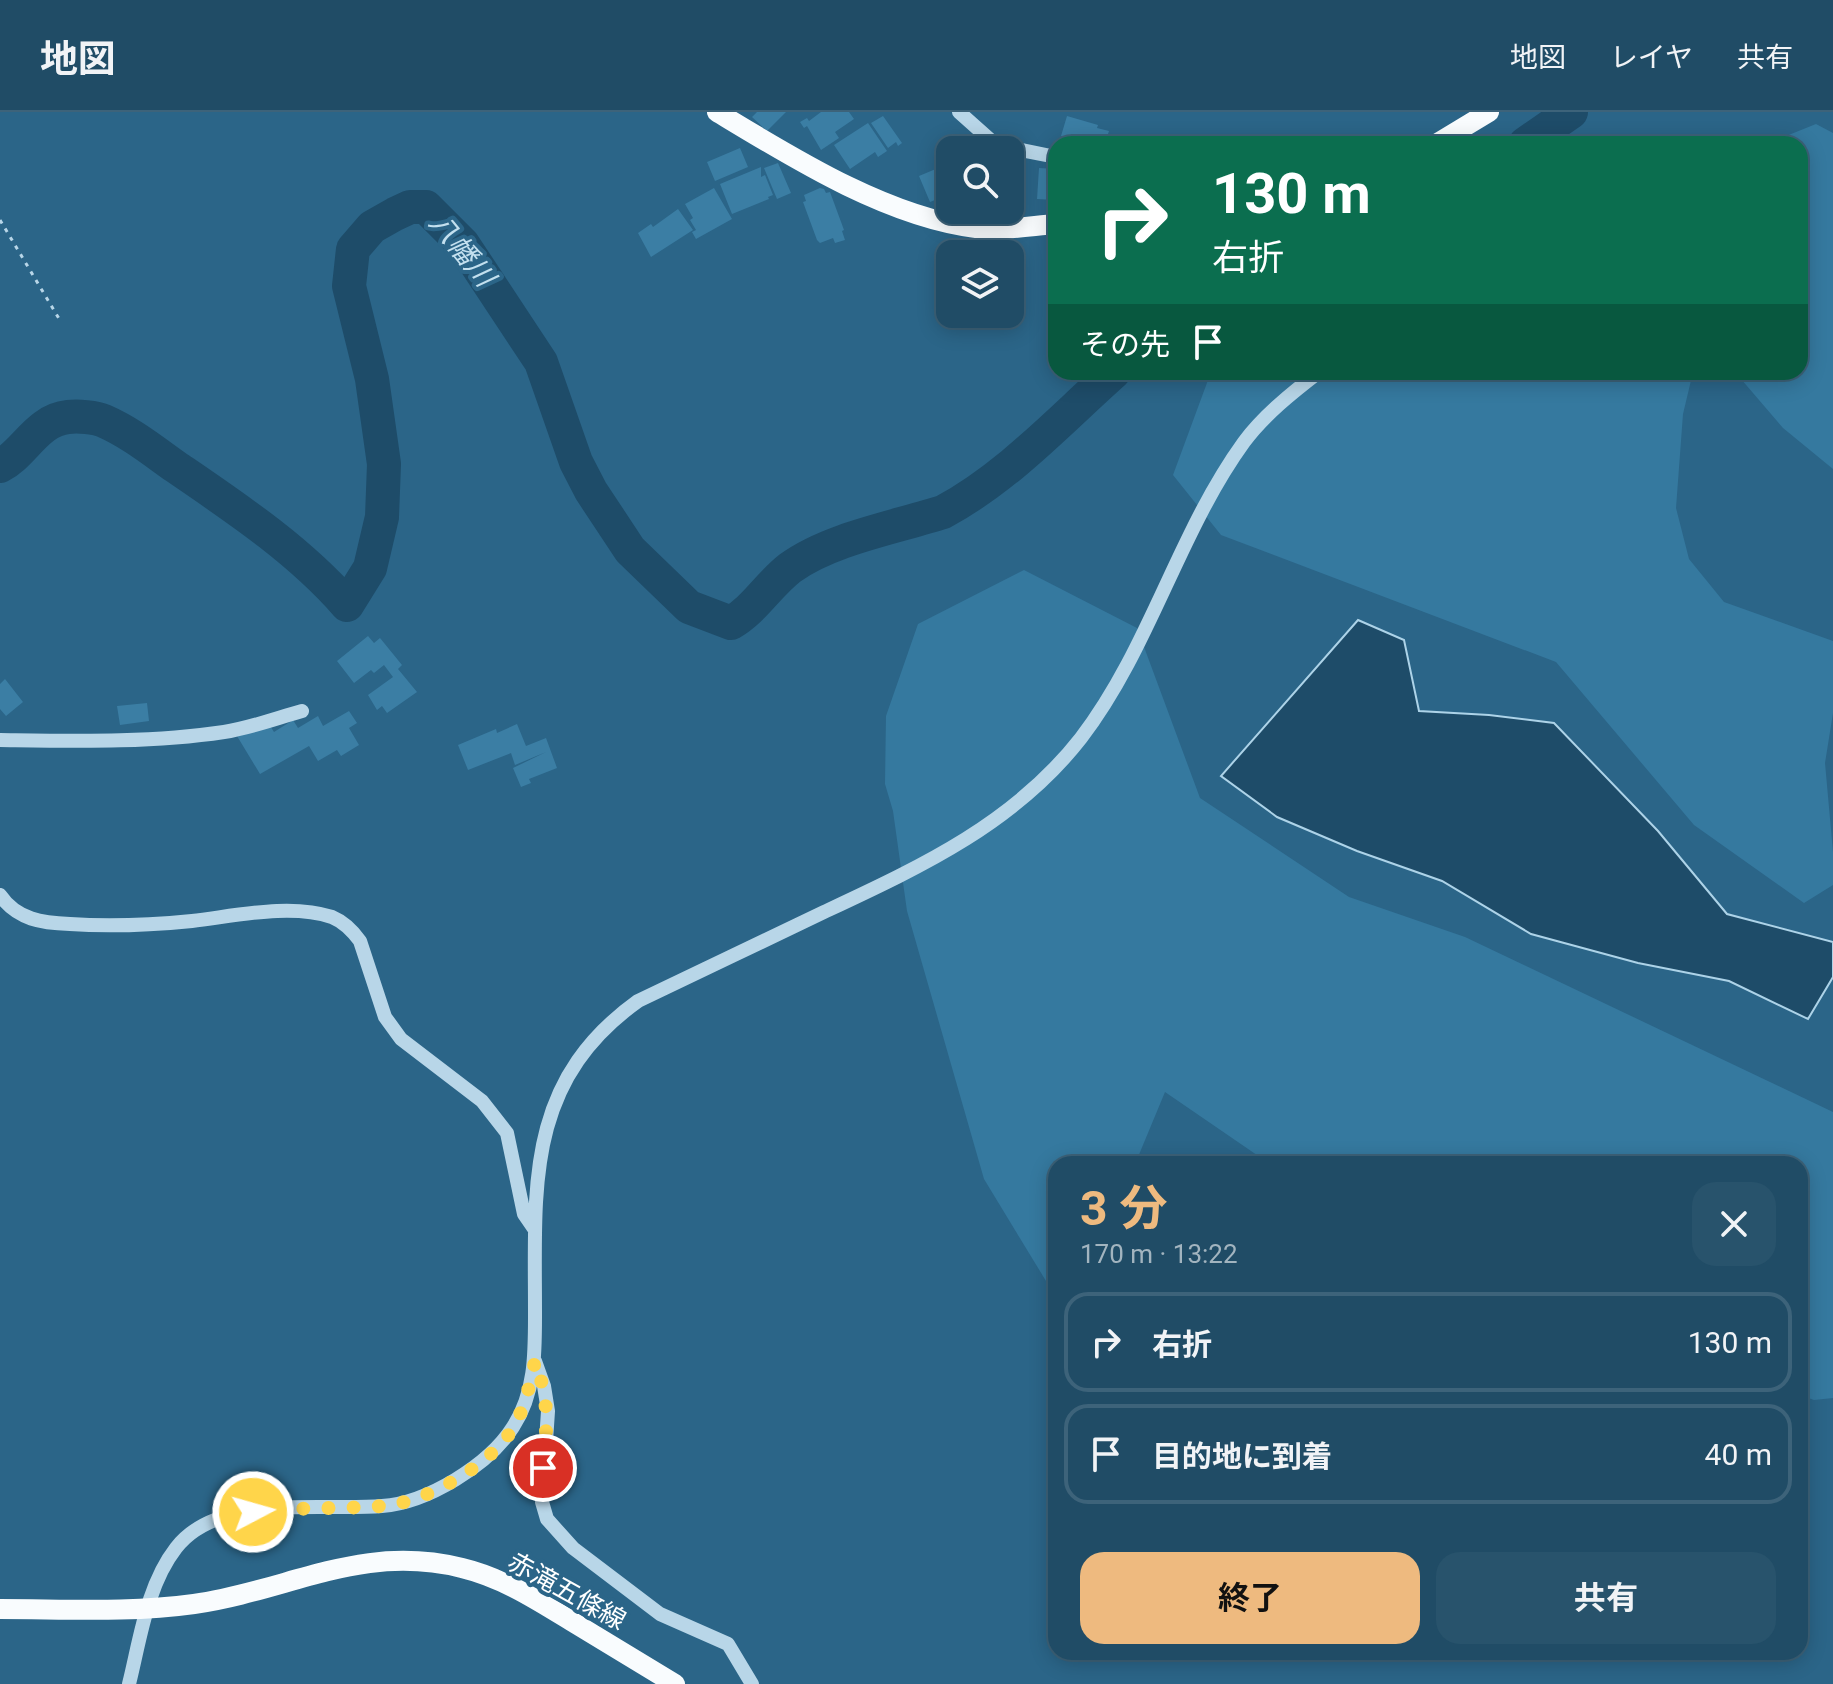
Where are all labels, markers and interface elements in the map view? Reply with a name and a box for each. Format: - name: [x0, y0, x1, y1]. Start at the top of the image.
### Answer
- text: 地図: [40, 37, 116, 81]
- text: 地図: [1510, 41, 1566, 74]
- text: レイヤ: [1610, 41, 1693, 74]
- text: 共有: [1737, 41, 1793, 74]
- map controls: [936, 136, 1024, 328]
- button: search: [936, 136, 1024, 224]
- text: 130 m: [1212, 161, 1371, 227]
- icon: right: [1080, 168, 1184, 272]
- water label: 八幡川: [423, 207, 503, 295]
- text: 右折: [1212, 237, 1284, 279]
- button: layers: [936, 240, 1024, 328]
- icon: arrive: [1186, 320, 1230, 364]
- text: その先: [1080, 327, 1170, 362]
- text: 3 分: [1080, 1180, 1167, 1237]
- button: close: [1692, 1182, 1776, 1266]
- text: 170 m · 13:22: [1080, 1239, 1238, 1269]
- icon: right: [1084, 1320, 1128, 1364]
- text: 130 m: [1688, 1325, 1772, 1360]
- text: 右折: [1152, 1327, 1212, 1362]
- icon: arrive: [1084, 1432, 1128, 1476]
- pin: [509, 1434, 577, 1502]
- text: 40 m: [1705, 1437, 1772, 1472]
- text: 目的地に到着: [1152, 1439, 1332, 1474]
- icon: arrive: [521, 1446, 565, 1490]
- position arrow: [211, 1470, 295, 1554]
- street label: 赤滝五條線: [503, 1546, 631, 1636]
- button: 終了: [1080, 1552, 1420, 1644]
- button: 共有: [1436, 1552, 1776, 1644]

